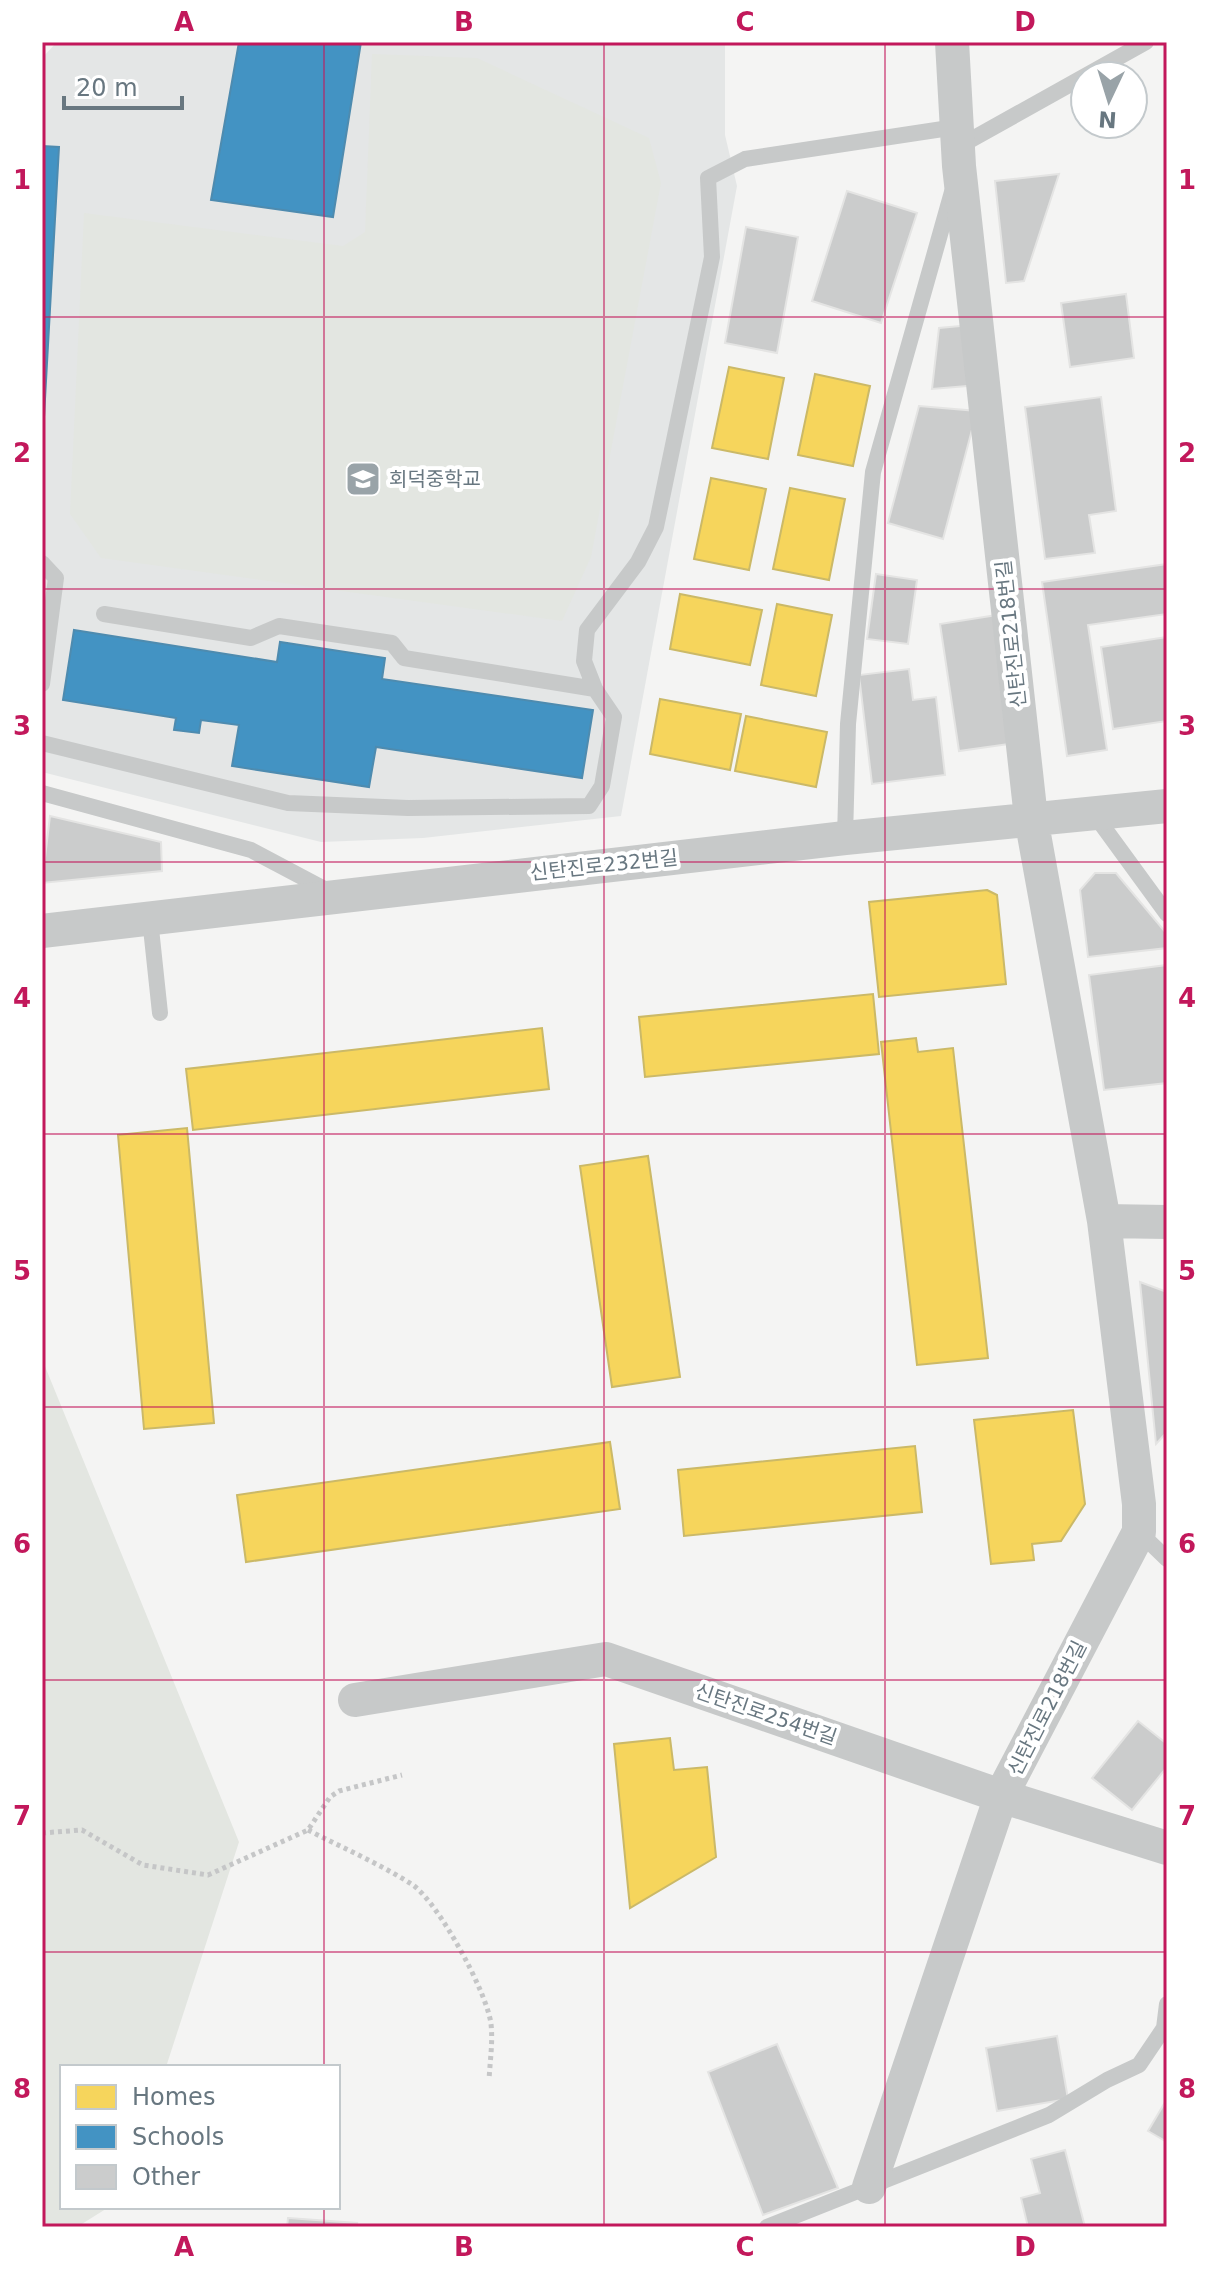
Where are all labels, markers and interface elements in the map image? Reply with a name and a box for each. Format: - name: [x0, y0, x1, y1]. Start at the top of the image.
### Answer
- text: A: [174, 7, 194, 37]
- text: B: [454, 7, 474, 37]
- text: C: [735, 7, 755, 37]
- text: D: [1014, 7, 1036, 37]
- scale bar: [64, 60, 182, 110]
- north arrow: [1069, 60, 1149, 140]
- text: 20 m: [76, 74, 138, 102]
- text: N: [1098, 106, 1118, 133]
- text: 1: [13, 165, 31, 195]
- text: 1: [1178, 165, 1196, 195]
- text: 2: [13, 438, 31, 468]
- text: 2: [1178, 438, 1196, 468]
- school or university icon: 회덕중학교: [344, 460, 382, 498]
- place label: 회덕중학교: [389, 467, 481, 491]
- street label: 신탄진로218번길: [991, 559, 1031, 709]
- text: 3: [13, 711, 31, 741]
- text: 3: [1178, 711, 1196, 741]
- street label: 신탄진로232번길: [529, 845, 679, 885]
- text: 4: [13, 983, 31, 1013]
- text: 4: [1178, 983, 1196, 1013]
- text: 5: [13, 1256, 31, 1286]
- text: 5: [1178, 1256, 1196, 1286]
- text: 6: [13, 1529, 31, 1559]
- text: 6: [1178, 1529, 1196, 1559]
- street label: 신탄진로218번길: [1003, 1636, 1091, 1780]
- street label: 신탄진로254번길: [692, 1678, 840, 1750]
- text: 7: [13, 1801, 31, 1831]
- text: 7: [1178, 1801, 1196, 1831]
- legend: [60, 2065, 340, 2209]
- text: 8: [13, 2074, 31, 2104]
- text: 8: [1178, 2074, 1196, 2104]
- text: Homes: [132, 2083, 215, 2111]
- text: Schools: [132, 2123, 224, 2151]
- text: Other: [132, 2163, 200, 2191]
- text: A: [174, 2232, 194, 2262]
- text: B: [454, 2232, 474, 2262]
- text: C: [735, 2232, 755, 2262]
- text: D: [1014, 2232, 1036, 2262]

